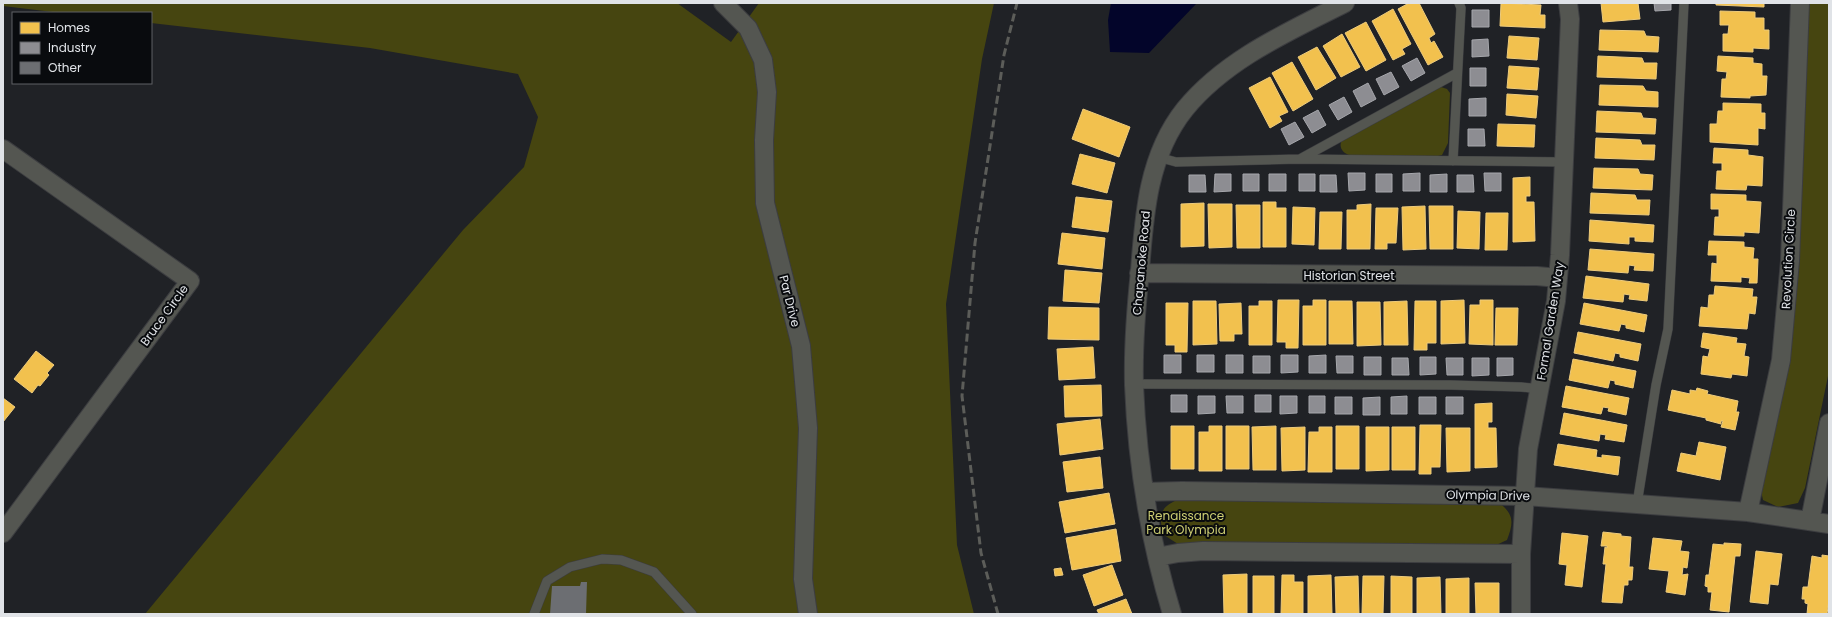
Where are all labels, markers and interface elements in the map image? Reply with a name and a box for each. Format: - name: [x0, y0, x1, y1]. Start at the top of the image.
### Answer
- legend: [12, 12, 152, 84]
- text: Homes: [48, 19, 90, 36]
- text: Industry: [48, 39, 97, 56]
- text: Other: [48, 59, 82, 76]
- street label: Revolution Circle: [1777, 209, 1799, 309]
- street label: Chapanoke Road: [1128, 210, 1154, 316]
- street label: Formal Garden Way: [1532, 260, 1568, 381]
- street label: Historian Street: [1303, 267, 1395, 284]
- street label: Par Drive: [775, 273, 805, 329]
- street label: Bruce Circle: [136, 281, 192, 349]
- street label: Olympia Drive: [1446, 486, 1530, 504]
- park label: Renaissance Park Olympia: [1146, 507, 1226, 538]

